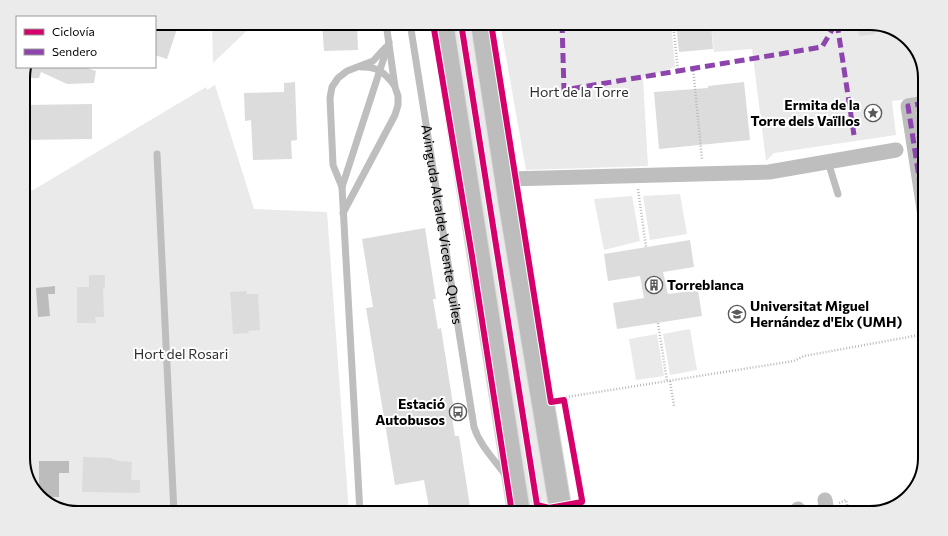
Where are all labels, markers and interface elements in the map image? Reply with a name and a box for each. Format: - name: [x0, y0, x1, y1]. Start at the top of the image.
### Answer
- legend: [16, 16, 156, 68]
- text: Ciclovía: [52, 24, 95, 38]
- text: Sendero: [52, 44, 97, 58]
- park label: Hort de la Torre: [529, 83, 629, 100]
- place label: Ermita de la Torre dels Vaïllos: [750, 96, 860, 129]
- place icon: Ermita de la Torre dels Vaïllos: [863, 103, 883, 123]
- street label: Avinguda Alcalde Vicente Quiles: [418, 123, 467, 326]
- building icon: Torreblanca: [644, 275, 664, 295]
- place label: Torreblanca: [667, 276, 744, 293]
- place label: Universitat Miguel Hernández d'Elx (UMH): [750, 297, 903, 330]
- school or university icon: Universitat Miguel Hernández d'Elx (UMH): [727, 304, 747, 324]
- park label: Hort del Rosari: [134, 345, 228, 362]
- place label: Estació Autobusos: [375, 395, 445, 428]
- bus stop icon: Estació Autobusos: [448, 402, 468, 422]

